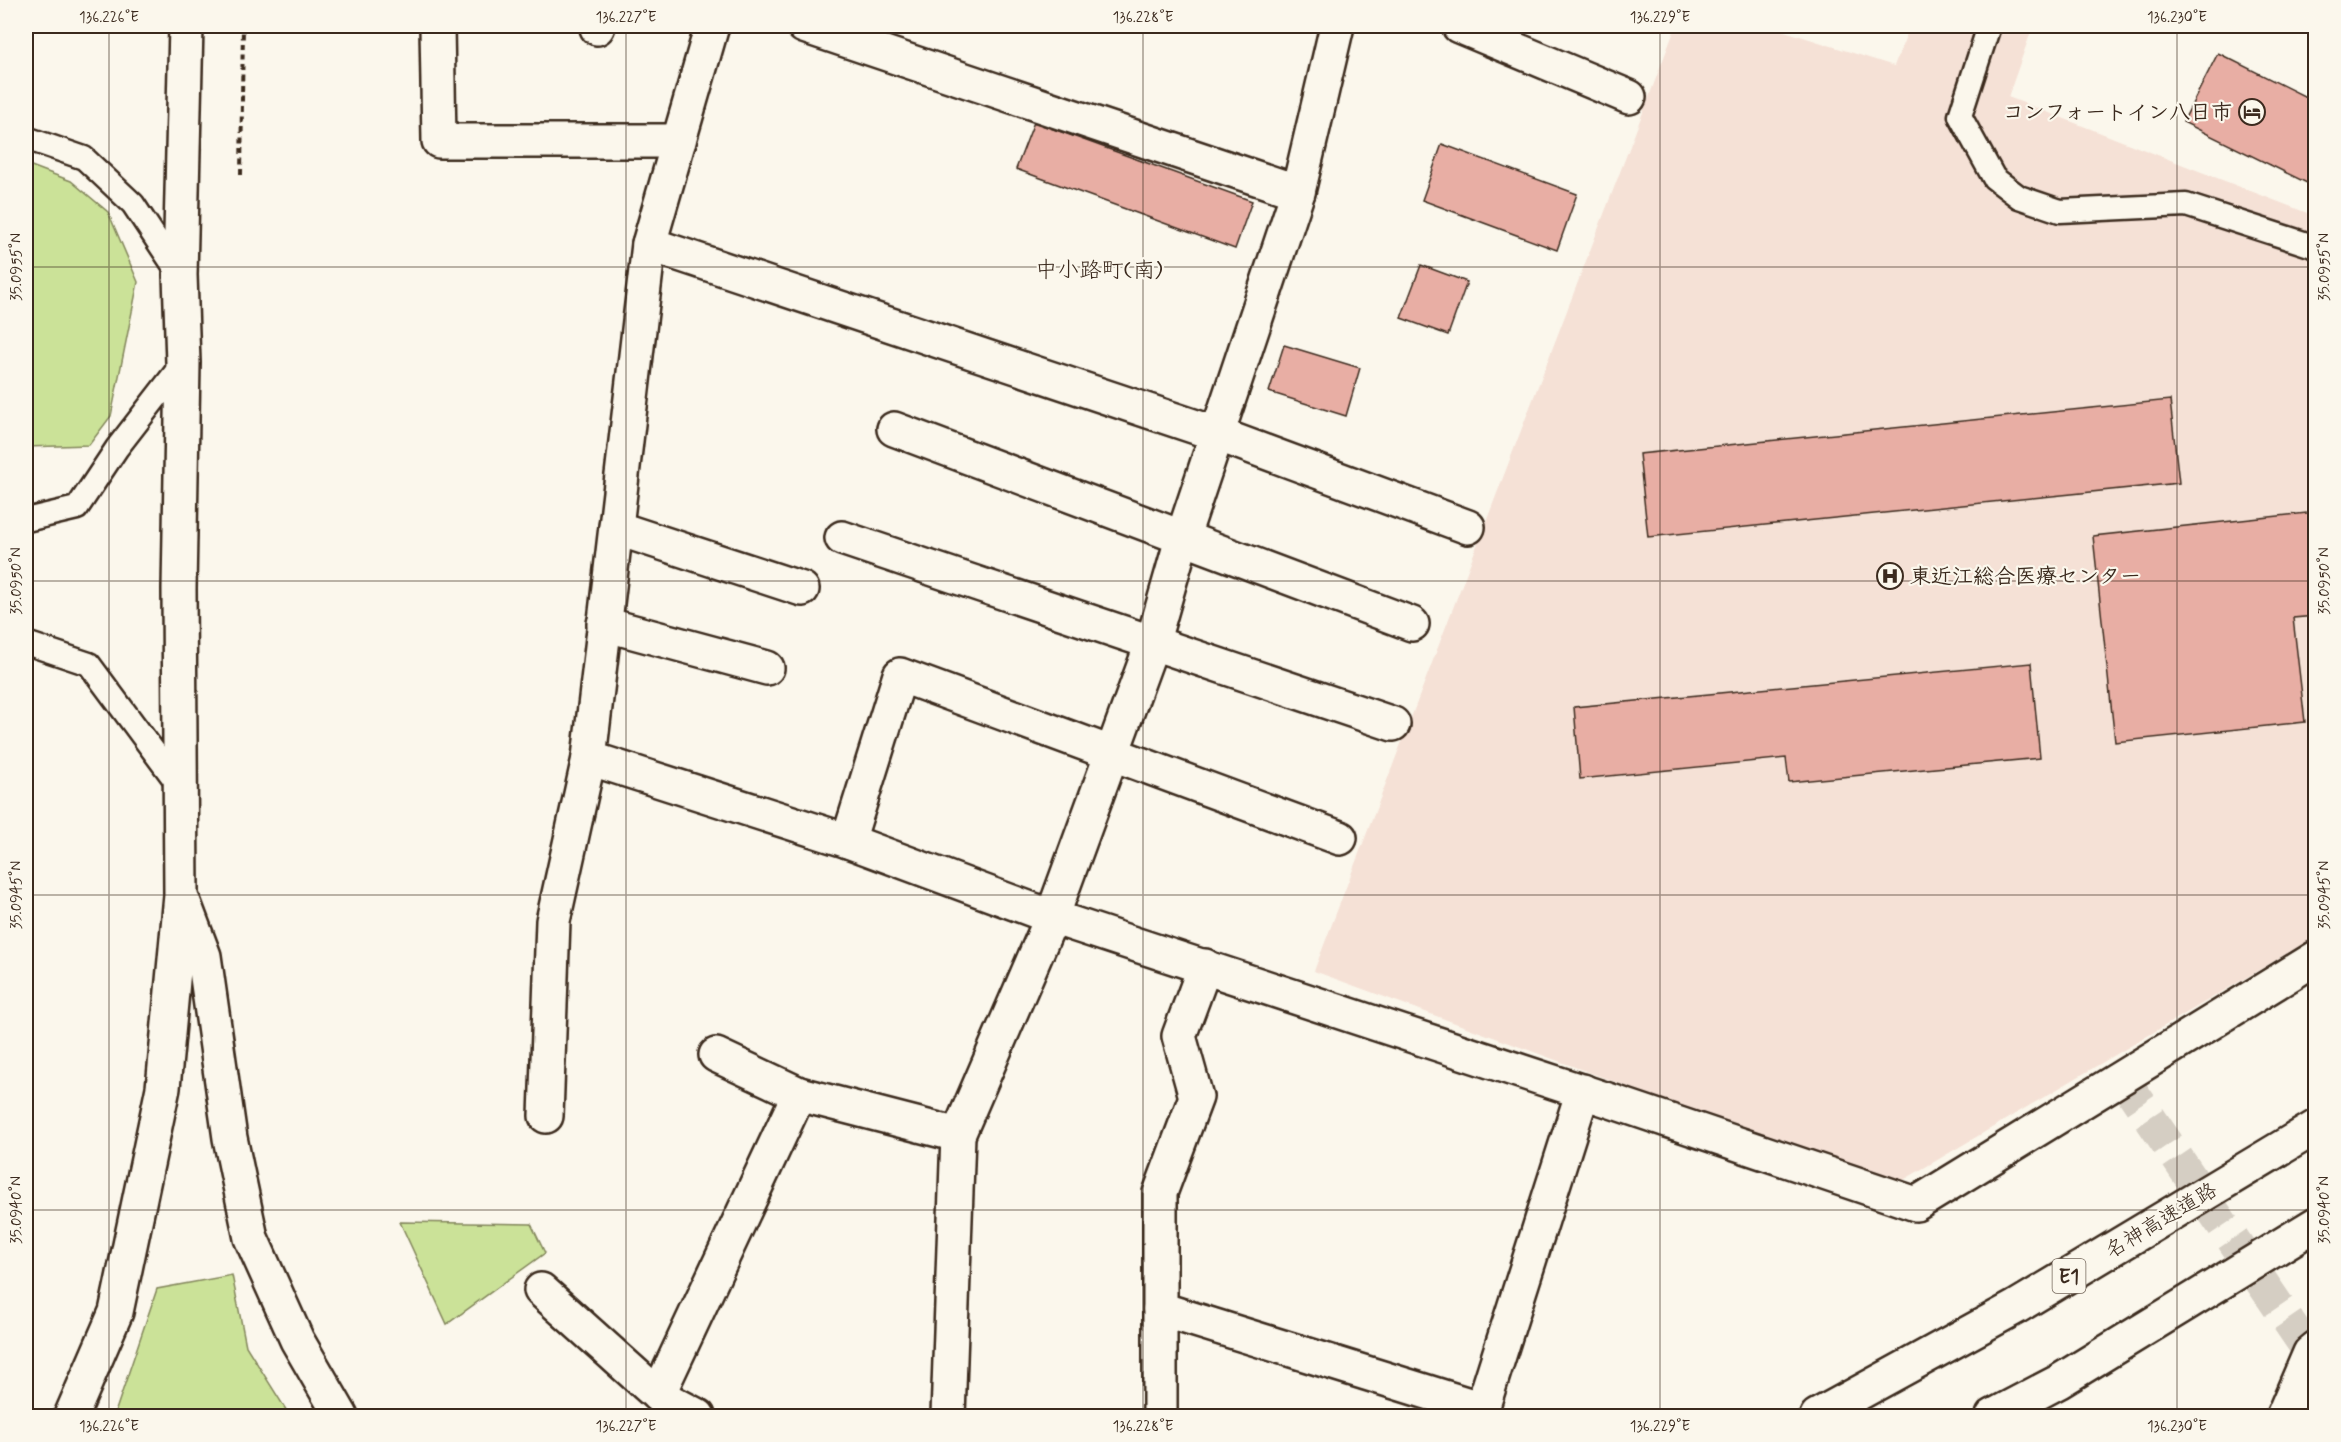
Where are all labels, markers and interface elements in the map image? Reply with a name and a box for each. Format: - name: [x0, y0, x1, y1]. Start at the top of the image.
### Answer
- text: 136.226°E: [79, 8, 139, 28]
- text: 136.227°E: [595, 8, 657, 28]
- text: 136.228°E: [1113, 8, 1174, 28]
- text: 136.229°E: [1630, 8, 1691, 28]
- text: 136.230°E: [2147, 8, 2207, 28]
- hotel icon: コンフォートイン八日市: [2237, 97, 2267, 127]
- place label: コンフォートイン八日市: [2003, 99, 2232, 127]
- text: 35.0955°N: [7, 233, 27, 301]
- text: 35.0955°N: [2315, 233, 2335, 301]
- district label: 中小路町(南): [1035, 257, 1163, 285]
- text: 35.0950°N: [7, 547, 27, 615]
- text: 35.0950°N: [2315, 547, 2335, 615]
- hospital icon: 東近江総合医療センター: [1875, 561, 1905, 591]
- place label: 東近江総合医療センター: [1910, 563, 2141, 591]
- text: 35.0945°N: [7, 861, 27, 929]
- text: 35.0945°N: [2315, 861, 2335, 929]
- text: 35.0940°N: [7, 1176, 27, 1244]
- street label: 名神高速道路: [2100, 1176, 2223, 1265]
- text: 35.0940°N: [2315, 1176, 2335, 1244]
- road number: E1: [2052, 1259, 2086, 1293]
- text: 136.226°E: [79, 1417, 139, 1437]
- text: 136.227°E: [595, 1417, 657, 1437]
- text: 136.228°E: [1113, 1417, 1174, 1437]
- text: 136.229°E: [1630, 1417, 1691, 1437]
- text: 136.230°E: [2147, 1417, 2207, 1437]

